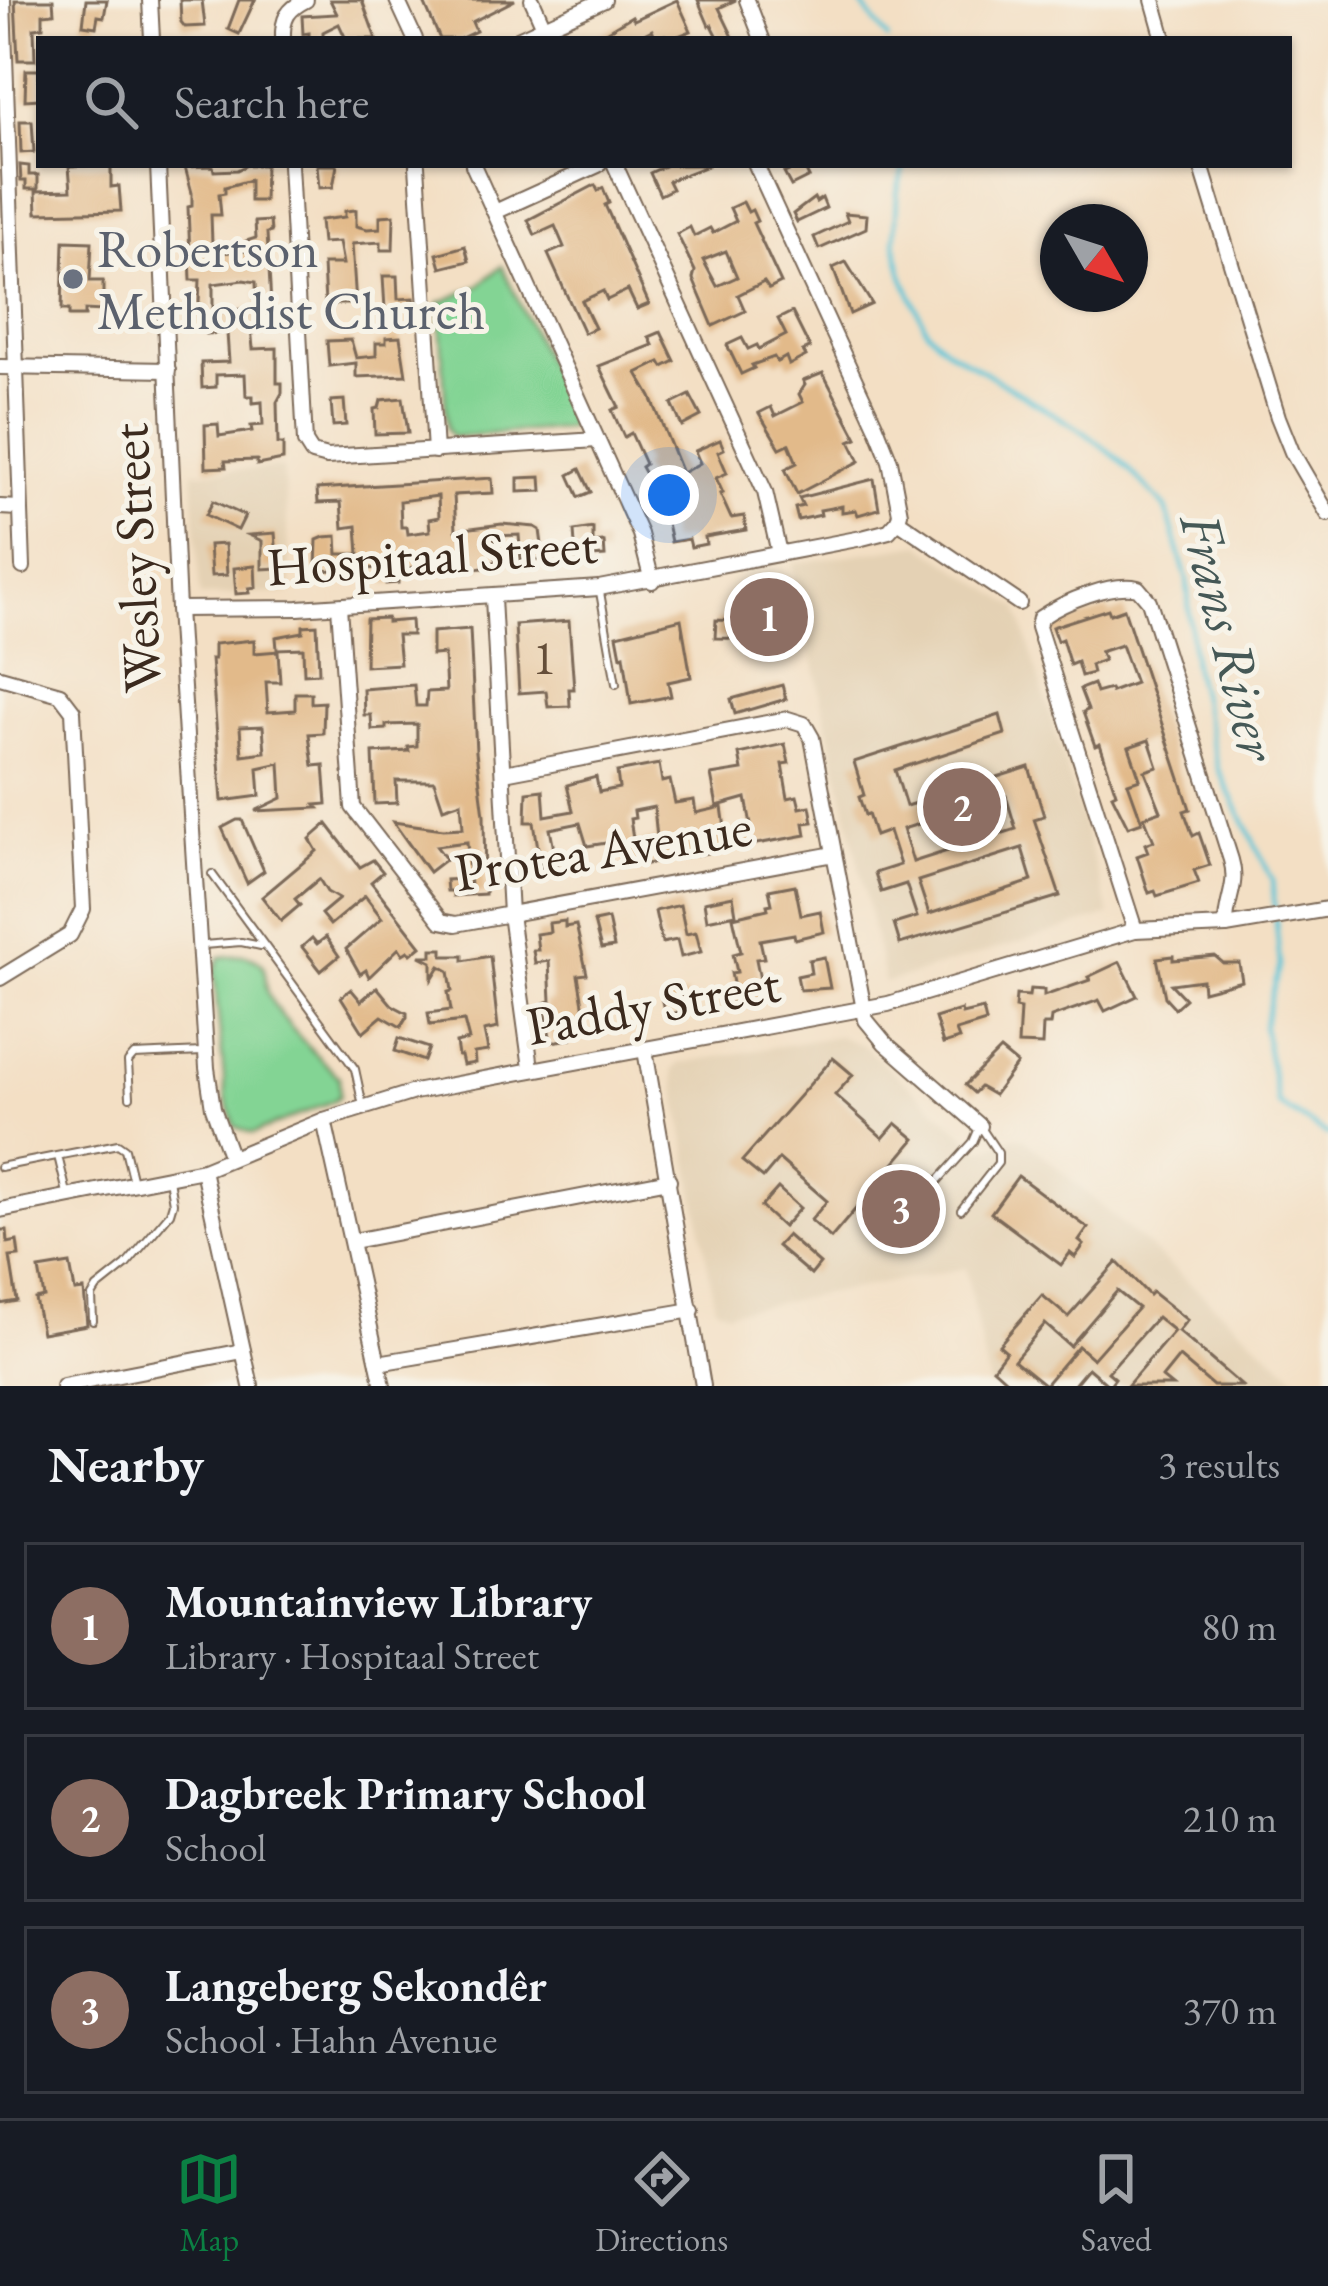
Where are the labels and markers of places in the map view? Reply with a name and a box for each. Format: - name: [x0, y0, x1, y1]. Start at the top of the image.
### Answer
- place label: Robertson Methodist Church: [97, 213, 485, 345]
- marker: Robertson Methodist Church: [60, 266, 86, 292]
- pin: 1: [730, 572, 808, 662]
- pin: 2: [923, 762, 1001, 852]
- pin: 3: [862, 1164, 940, 1254]

